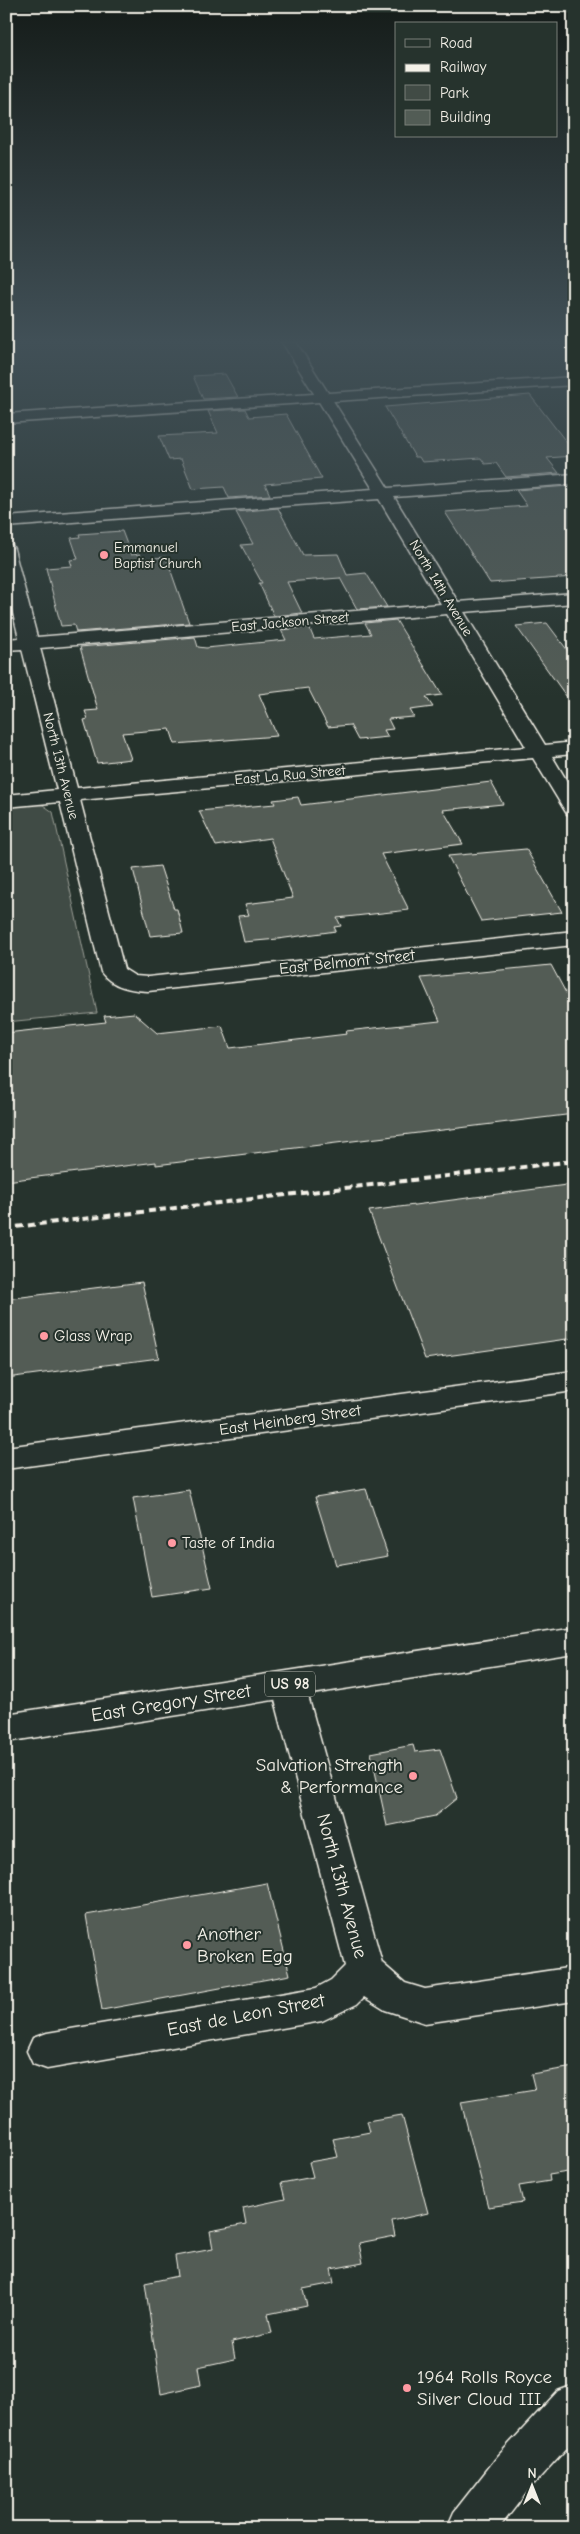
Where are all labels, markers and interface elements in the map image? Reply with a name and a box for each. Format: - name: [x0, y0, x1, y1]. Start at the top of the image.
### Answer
- legend: [395, 22, 558, 138]
- text: Road: [440, 34, 472, 52]
- text: Railway: [440, 58, 487, 76]
- text: Park: [440, 84, 469, 102]
- text: Building: [440, 108, 491, 126]
- street label: North 14th Avenue: [406, 537, 476, 639]
- place label: Emmanuel Baptist Church: [114, 539, 202, 572]
- marker: Emmanuel Baptist Church: [98, 549, 110, 561]
- street label: East Jackson Street: [230, 608, 350, 636]
- street label: North 13th Avenue: [39, 711, 83, 821]
- street label: East La Rua Street: [234, 762, 347, 788]
- street label: East Belmont Street: [278, 946, 416, 978]
- place label: Glass Wrap: [54, 1327, 133, 1345]
- marker: Glass Wrap: [38, 1330, 50, 1342]
- street label: East Heinberg Street: [218, 1401, 362, 1439]
- place label: Taste of India: [182, 1534, 275, 1552]
- marker: Taste of India: [166, 1537, 178, 1549]
- road number: US 98: [265, 1672, 315, 1696]
- street label: East Gregory Street: [90, 1679, 253, 1726]
- place label: Salvation Strength & Performance: [256, 1754, 403, 1798]
- marker: Salvation Strength & Performance: [407, 1770, 419, 1782]
- street label: North 13th Avenue: [312, 1811, 372, 1961]
- place label: Another Broken Egg: [197, 1923, 293, 1967]
- marker: Another Broken Egg: [181, 1939, 193, 1951]
- street label: East de Leon Street: [165, 1989, 327, 2041]
- place label: 1964 Rolls Royce Silver Cloud III: [417, 2366, 552, 2410]
- marker: 1964 Rolls Royce Silver Cloud III: [401, 2382, 413, 2394]
- north arrow: [508, 2462, 558, 2512]
- text: N: [527, 2465, 537, 2482]

